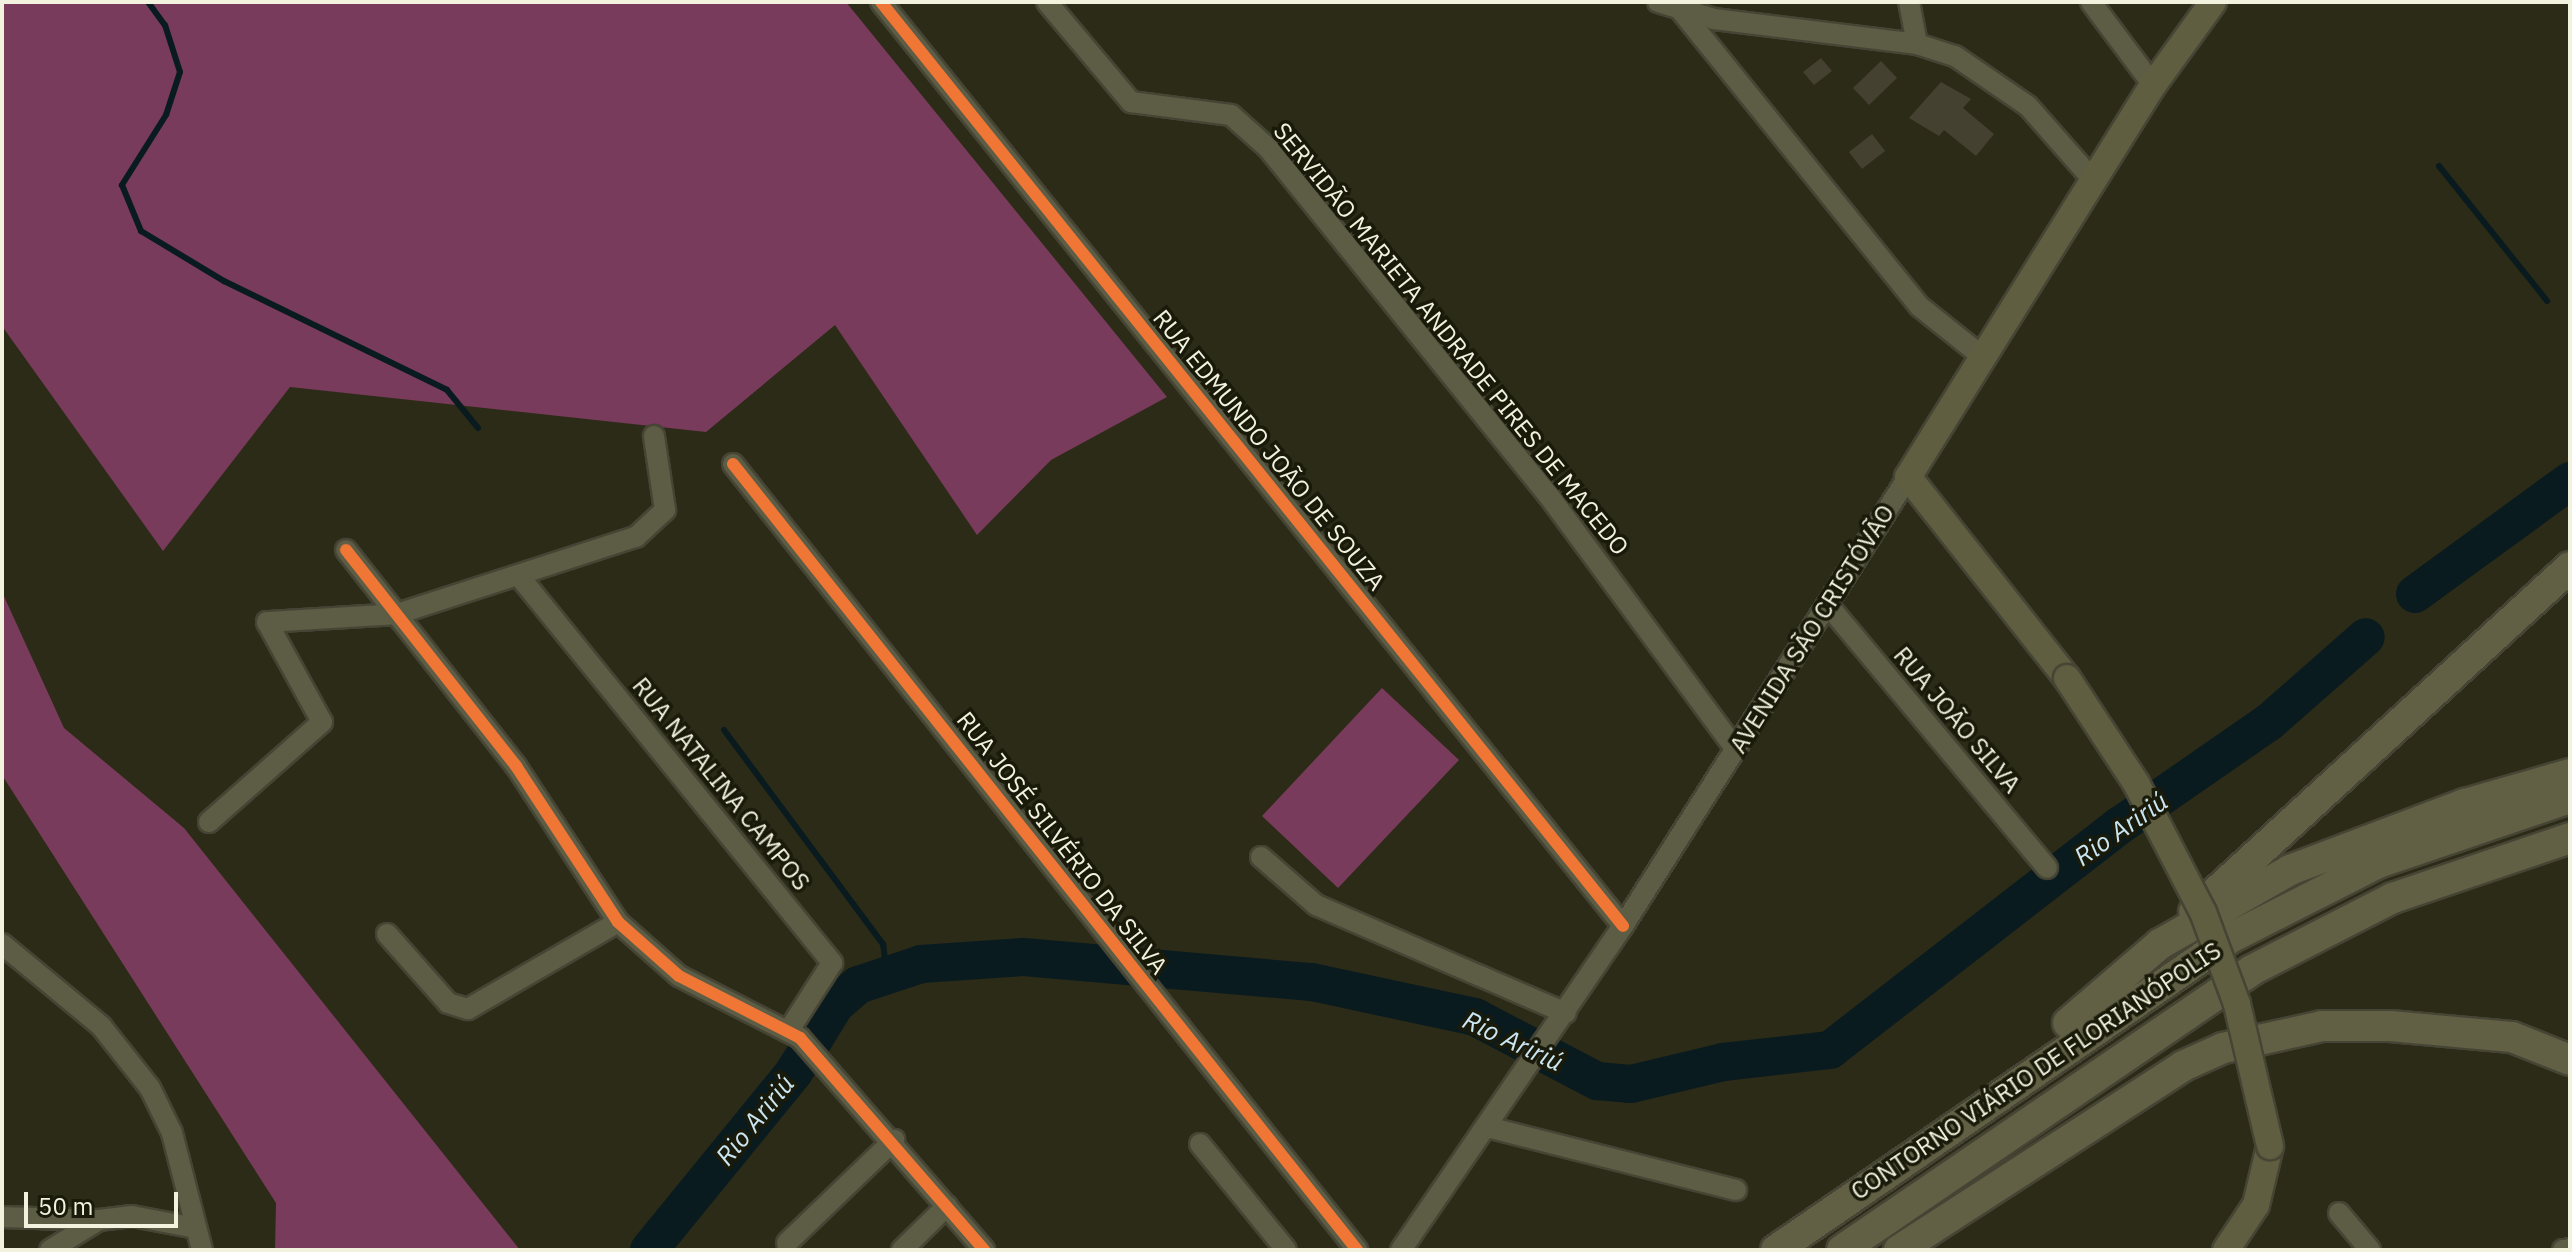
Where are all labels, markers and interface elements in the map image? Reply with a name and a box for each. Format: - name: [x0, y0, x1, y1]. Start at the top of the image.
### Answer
- street label: SERVIDÃO MARIETA ANDRADE PIRES DE MACEDO: [1267, 117, 1635, 561]
- street label: RUA EDMUNDO JOÃO DE SOUZA: [1147, 304, 1391, 596]
- street label: AVENIDA SÃO CRISTÓVÃO: [1724, 500, 1900, 758]
- street label: RUA JOÃO SILVA: [1888, 641, 2026, 799]
- street label: RUA NATALINA CAMPOS: [626, 672, 816, 896]
- street label: RUA JOSÉ SILVÉRIO DA SILVA: [951, 706, 1173, 980]
- water label: Rio Aririú: [2068, 786, 2174, 872]
- street label: CONTORNO VIÁRIO DE FLORIANÓPOLIS: [1846, 936, 2226, 1206]
- water label: Rio Aririú: [1458, 1004, 1568, 1078]
- water label: Rio Aririú: [709, 1069, 801, 1171]
- scale bar: [28, 1176, 182, 1226]
- text: 50 m: [38, 1190, 93, 1222]

